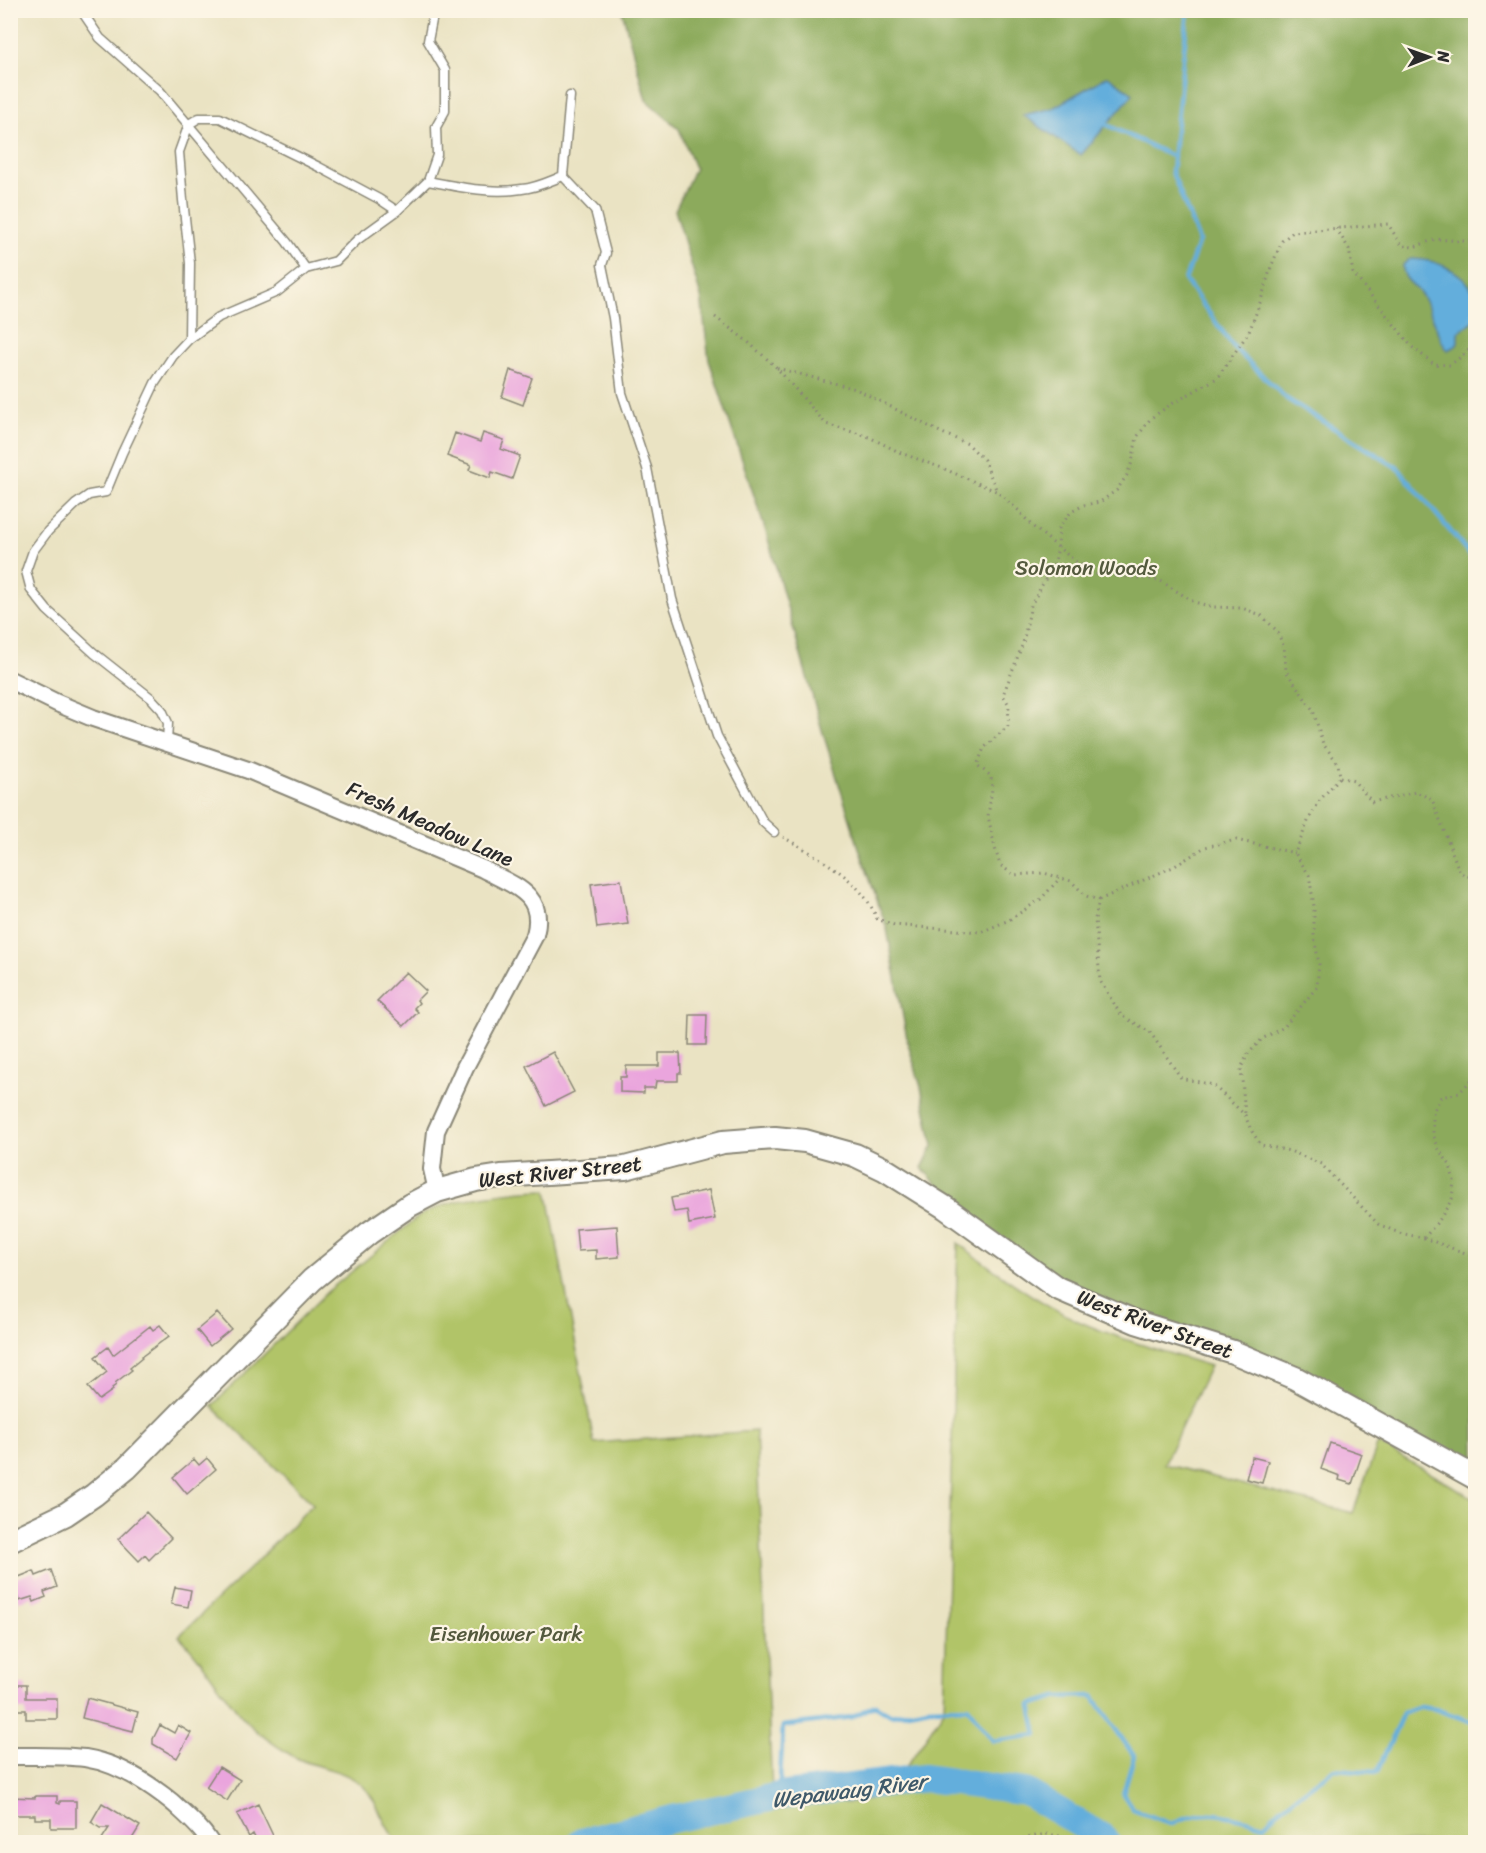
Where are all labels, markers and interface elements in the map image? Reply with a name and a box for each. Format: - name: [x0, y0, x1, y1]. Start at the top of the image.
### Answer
- north arrow: [1399, 27, 1459, 87]
- text: N: [1429, 50, 1458, 63]
- park label: Solomon Woods: [1015, 549, 1157, 587]
- street label: Fresh Meadow Lane: [340, 770, 520, 878]
- street label: West River Street: [477, 1145, 643, 1199]
- street label: West River Street: [1072, 1278, 1238, 1370]
- park label: Eisenhower Park: [429, 1615, 583, 1653]
- water label: Wepawaug River: [770, 1761, 932, 1819]

